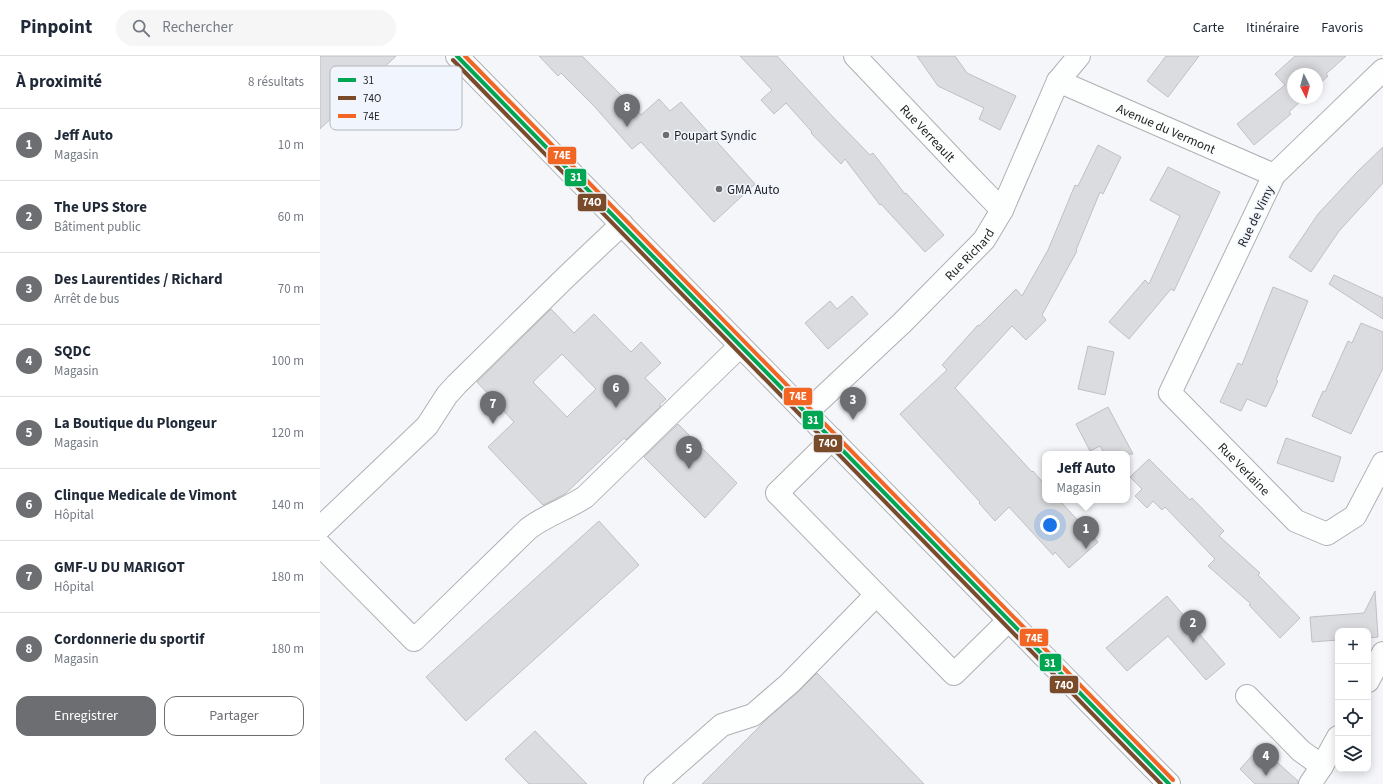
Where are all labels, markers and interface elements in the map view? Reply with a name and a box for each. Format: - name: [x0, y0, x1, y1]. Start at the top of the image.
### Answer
- search box: [116, 10, 396, 46]
- text: Pinpoint: [20, 14, 92, 41]
- icon: search: [130, 17, 152, 39]
- text: Rechercher: [162, 17, 233, 38]
- text: Carte: [1193, 18, 1224, 38]
- text: Itinéraire: [1246, 18, 1299, 38]
- text: Favoris: [1321, 18, 1363, 38]
- legend: [330, 66, 462, 130]
- north arrow: [1287, 68, 1323, 104]
- text: À proximité: [16, 70, 102, 94]
- text: 8 résultats: [248, 73, 304, 91]
- text: 31: [363, 73, 374, 88]
- text: 74O: [363, 91, 381, 106]
- pin: 8: [614, 94, 640, 127]
- street label: Avenue du Vermont: [1113, 100, 1219, 159]
- street label: Rue Verreault: [896, 101, 959, 167]
- text: 74E: [363, 109, 380, 124]
- text: Jeff Auto: [54, 125, 113, 146]
- place label: Poupart Syndic: [674, 127, 757, 145]
- marker: Poupart Syndic: [661, 130, 671, 140]
- text: 1: [26, 136, 32, 154]
- text: 10 m: [278, 136, 304, 154]
- text: Magasin: [54, 146, 99, 164]
- line badge: 74E: [547, 146, 577, 165]
- text: 74E: [553, 148, 571, 163]
- line badge: 31: [564, 168, 587, 187]
- text: 31: [570, 170, 582, 185]
- place label: GMA Auto: [727, 181, 779, 199]
- street label: Rue de Vimy: [1233, 183, 1279, 250]
- marker: GMA Auto: [714, 184, 724, 194]
- line badge: 74O: [577, 193, 607, 212]
- text: 74O: [582, 195, 602, 210]
- text: The UPS Store: [54, 197, 147, 218]
- text: 2: [26, 208, 32, 226]
- text: 60 m: [278, 208, 304, 226]
- text: Bâtiment public: [54, 218, 141, 236]
- street label: Rue Richard: [941, 225, 999, 285]
- text: Des Laurentides / Richard: [54, 269, 223, 290]
- text: 3: [26, 280, 32, 298]
- text: 70 m: [278, 280, 304, 298]
- text: Arrêt de bus: [54, 290, 119, 308]
- text: SQDC: [54, 341, 91, 362]
- text: 4: [26, 352, 32, 370]
- text: 100 m: [271, 352, 304, 370]
- text: Magasin: [54, 362, 99, 380]
- pin: 6: [603, 375, 629, 408]
- line badge: 74E: [783, 387, 813, 406]
- pin: 3: [840, 387, 866, 420]
- text: 74E: [789, 389, 807, 404]
- pin: 7: [480, 391, 506, 424]
- line badge: 31: [802, 410, 824, 430]
- text: La Boutique du Plongeur: [54, 413, 217, 434]
- text: 31: [807, 413, 819, 428]
- text: 5: [26, 424, 32, 442]
- text: 120 m: [271, 424, 304, 442]
- text: Magasin: [54, 434, 99, 452]
- line badge: 74O: [813, 434, 843, 453]
- pin: 5: [676, 436, 702, 469]
- text: 74O: [818, 436, 838, 451]
- street label: Rue Verlaine: [1214, 439, 1274, 500]
- popup: [1042, 451, 1130, 503]
- text: Jeff Auto: [1056, 458, 1116, 479]
- text: Magasin: [1056, 479, 1101, 497]
- text: Clinque Medicale de Vimont: [54, 485, 237, 506]
- text: 6: [26, 496, 32, 514]
- text: 140 m: [271, 496, 304, 514]
- text: Hôpital: [54, 506, 94, 524]
- your location: [1040, 515, 1060, 535]
- pin: 1: [1073, 516, 1099, 549]
- text: GMF-U DU MARIGOT: [54, 557, 185, 578]
- text: 7: [26, 568, 32, 586]
- text: 180 m: [271, 568, 304, 586]
- text: Hôpital: [54, 578, 94, 596]
- pin: 2: [1180, 610, 1206, 643]
- line badge: 74E: [1019, 628, 1049, 647]
- map controls: [1335, 628, 1371, 772]
- button: +: [1335, 628, 1371, 664]
- text: Cordonnerie du sportif: [54, 629, 204, 650]
- text: 74E: [1025, 631, 1043, 646]
- text: 8: [26, 640, 32, 658]
- text: 180 m: [271, 640, 304, 658]
- text: Magasin: [54, 650, 99, 668]
- line badge: 31: [1039, 653, 1062, 672]
- text: 31: [1044, 656, 1056, 671]
- button: −: [1335, 664, 1371, 700]
- line badge: 74O: [1049, 675, 1079, 694]
- text: 74O: [1054, 678, 1074, 693]
- button: Enregistrer: [16, 696, 156, 736]
- button: Partager: [164, 696, 304, 736]
- button: locate: [1335, 700, 1371, 736]
- button: layers: [1335, 736, 1371, 772]
- pin: 4: [1253, 743, 1279, 776]

